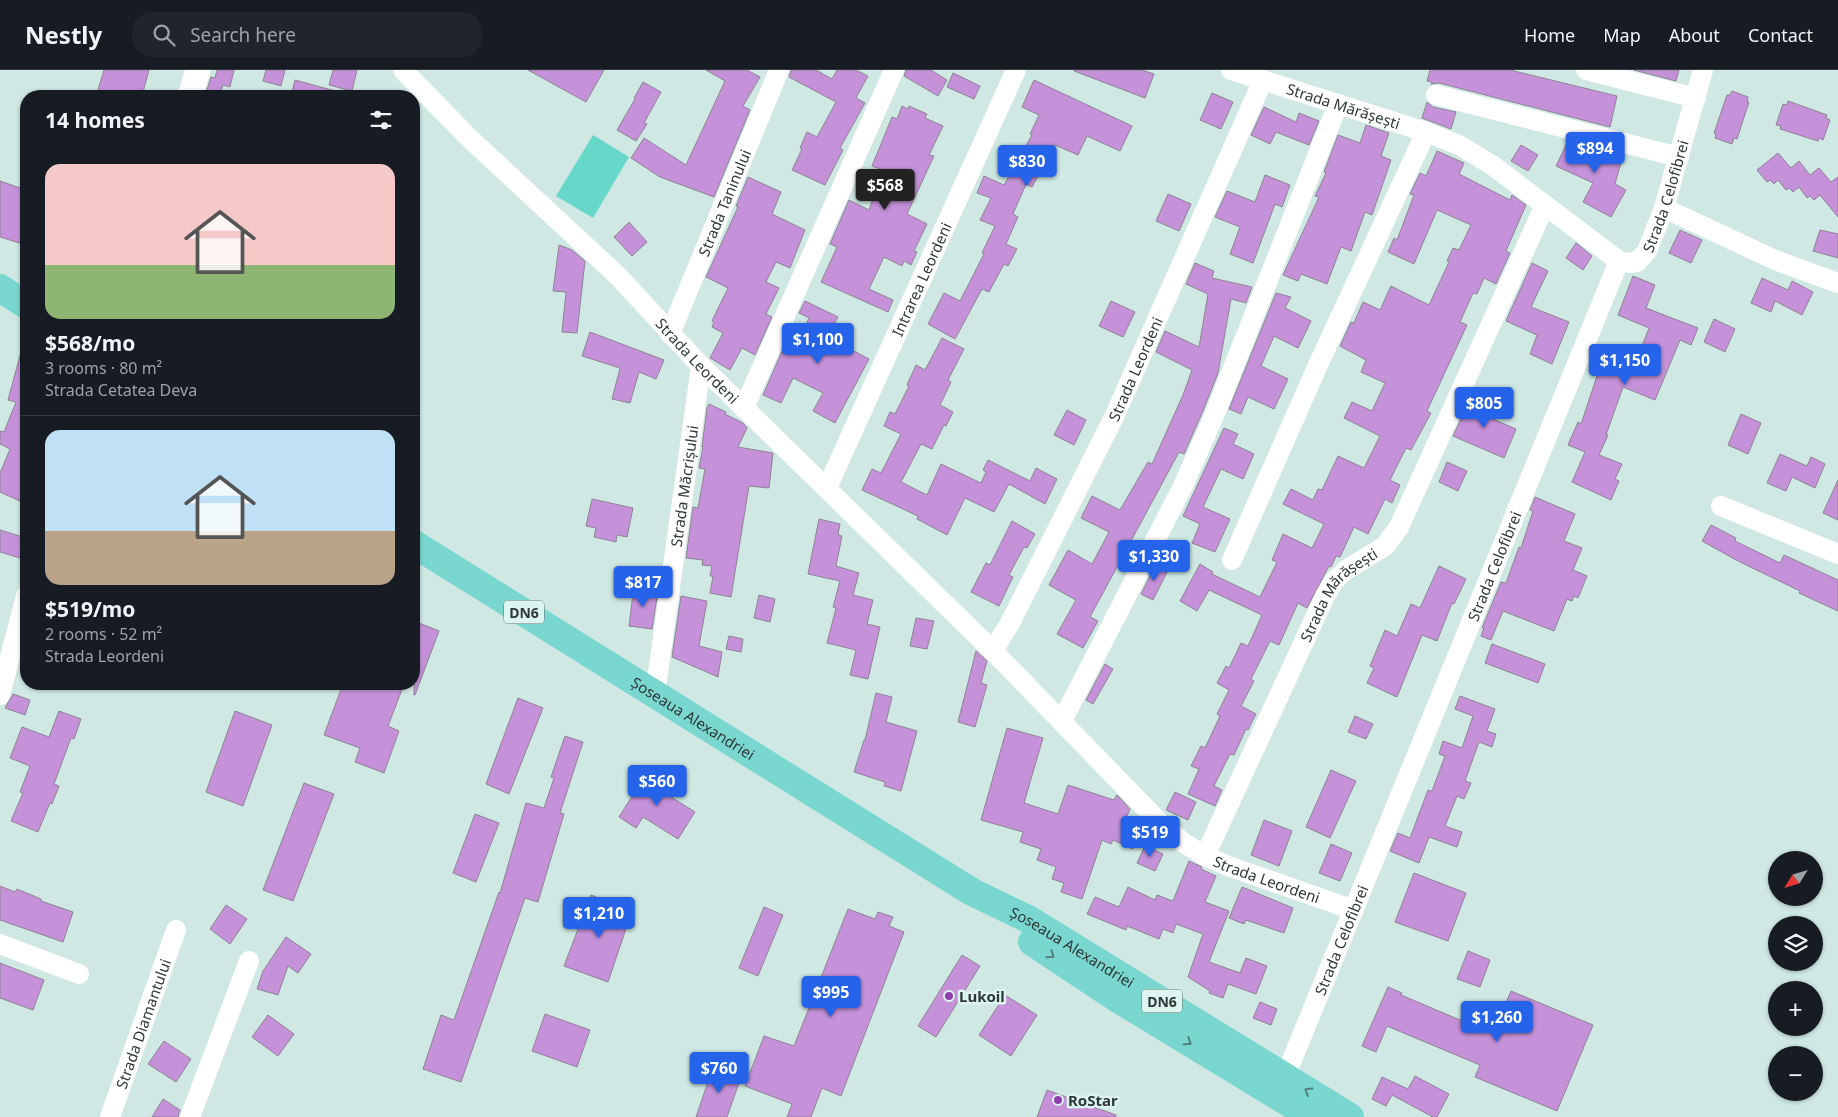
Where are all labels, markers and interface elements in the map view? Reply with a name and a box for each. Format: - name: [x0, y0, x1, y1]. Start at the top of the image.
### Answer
- search box: [132, 12, 482, 57]
- text: Nestly: [25, 18, 102, 51]
- icon: search: [150, 21, 178, 49]
- text: Search here: [190, 22, 296, 48]
- text: Home: [1524, 23, 1575, 47]
- text: Map: [1603, 23, 1641, 47]
- text: About: [1669, 23, 1720, 47]
- text: Contact: [1748, 23, 1813, 47]
- street label: Strada Mărășești: [1284, 78, 1403, 133]
- text: 14 homes: [45, 106, 145, 134]
- icon: filters: [367, 106, 395, 134]
- pin: $894: [1565, 132, 1625, 174]
- text: $894: [1577, 137, 1613, 159]
- street label: Strada Celofibrei: [1638, 138, 1693, 255]
- pin: $830: [997, 144, 1057, 187]
- street label: Strada Taninului: [693, 146, 755, 259]
- text: $830: [1009, 150, 1045, 172]
- pin: $568: [855, 168, 915, 211]
- text: $568: [867, 174, 903, 196]
- icon: home: [175, 197, 265, 287]
- street label: Intrarea Leordeni: [887, 219, 956, 340]
- street label: Strada Leordeni: [652, 314, 743, 408]
- street label: Strada Leordeni: [1103, 314, 1167, 424]
- pin: $1,100: [777, 322, 859, 365]
- text: $1,100: [793, 328, 843, 350]
- text: $568/mo: [45, 329, 135, 357]
- pin: $1,150: [1584, 344, 1666, 386]
- text: $1,150: [1600, 349, 1650, 371]
- text: 3 rooms · 80 m²: [45, 357, 162, 379]
- text: Strada Cetatea Deva: [45, 379, 197, 401]
- pin: $805: [1454, 386, 1514, 429]
- text: $805: [1466, 392, 1502, 414]
- street label: Strada Măcrișului: [666, 424, 703, 548]
- icon: home: [175, 462, 265, 552]
- street label: Strada Celofibrei: [1463, 508, 1526, 624]
- pin: $1,330: [1113, 540, 1195, 582]
- street label: Strada Mărășești: [1295, 543, 1381, 645]
- text: $1,330: [1129, 545, 1179, 567]
- pin: $817: [613, 566, 673, 608]
- text: $817: [625, 571, 661, 593]
- text: $519/mo: [45, 595, 135, 623]
- road number: DN6: [504, 600, 544, 624]
- text: 2 rooms · 52 m²: [45, 623, 162, 645]
- text: Strada Leordeni: [45, 645, 164, 667]
- street label: Șoseaua Alexandriei: [628, 672, 759, 764]
- pin: $560: [627, 764, 687, 807]
- text: $560: [639, 770, 675, 792]
- pin: $519: [1120, 816, 1180, 858]
- text: $519: [1132, 821, 1168, 843]
- street label: Strada Leordeni: [1210, 851, 1323, 907]
- north arrow: [1768, 851, 1822, 906]
- map controls: [1768, 851, 1823, 1101]
- street label: Strada Celofibrei: [1310, 882, 1372, 998]
- pin: $1,210: [558, 896, 640, 939]
- text: $1,210: [574, 902, 624, 924]
- street label: Șoseaua Alexandriei: [1007, 902, 1138, 992]
- button: layers: [1768, 916, 1823, 971]
- one-way arrow: [1045, 949, 1054, 958]
- street label: Strada Diamantului: [111, 956, 175, 1091]
- pin: $995: [801, 976, 861, 1018]
- text: $995: [813, 981, 849, 1003]
- button: +: [1768, 981, 1823, 1036]
- place label: Lukoil: [959, 986, 1005, 1006]
- road number: DN6: [1142, 989, 1182, 1012]
- marker: Lukoil: [943, 990, 955, 1002]
- pin: $1,260: [1456, 1000, 1538, 1043]
- text: $1,260: [1472, 1006, 1522, 1028]
- one-way arrow: [1183, 1035, 1192, 1045]
- button: −: [1768, 1046, 1823, 1101]
- pin: $760: [689, 1052, 749, 1094]
- text: $760: [701, 1057, 737, 1079]
- one-way arrow: [1305, 1088, 1314, 1098]
- place label: RoStar: [1068, 1090, 1118, 1110]
- marker: RoStar: [1052, 1094, 1064, 1106]

